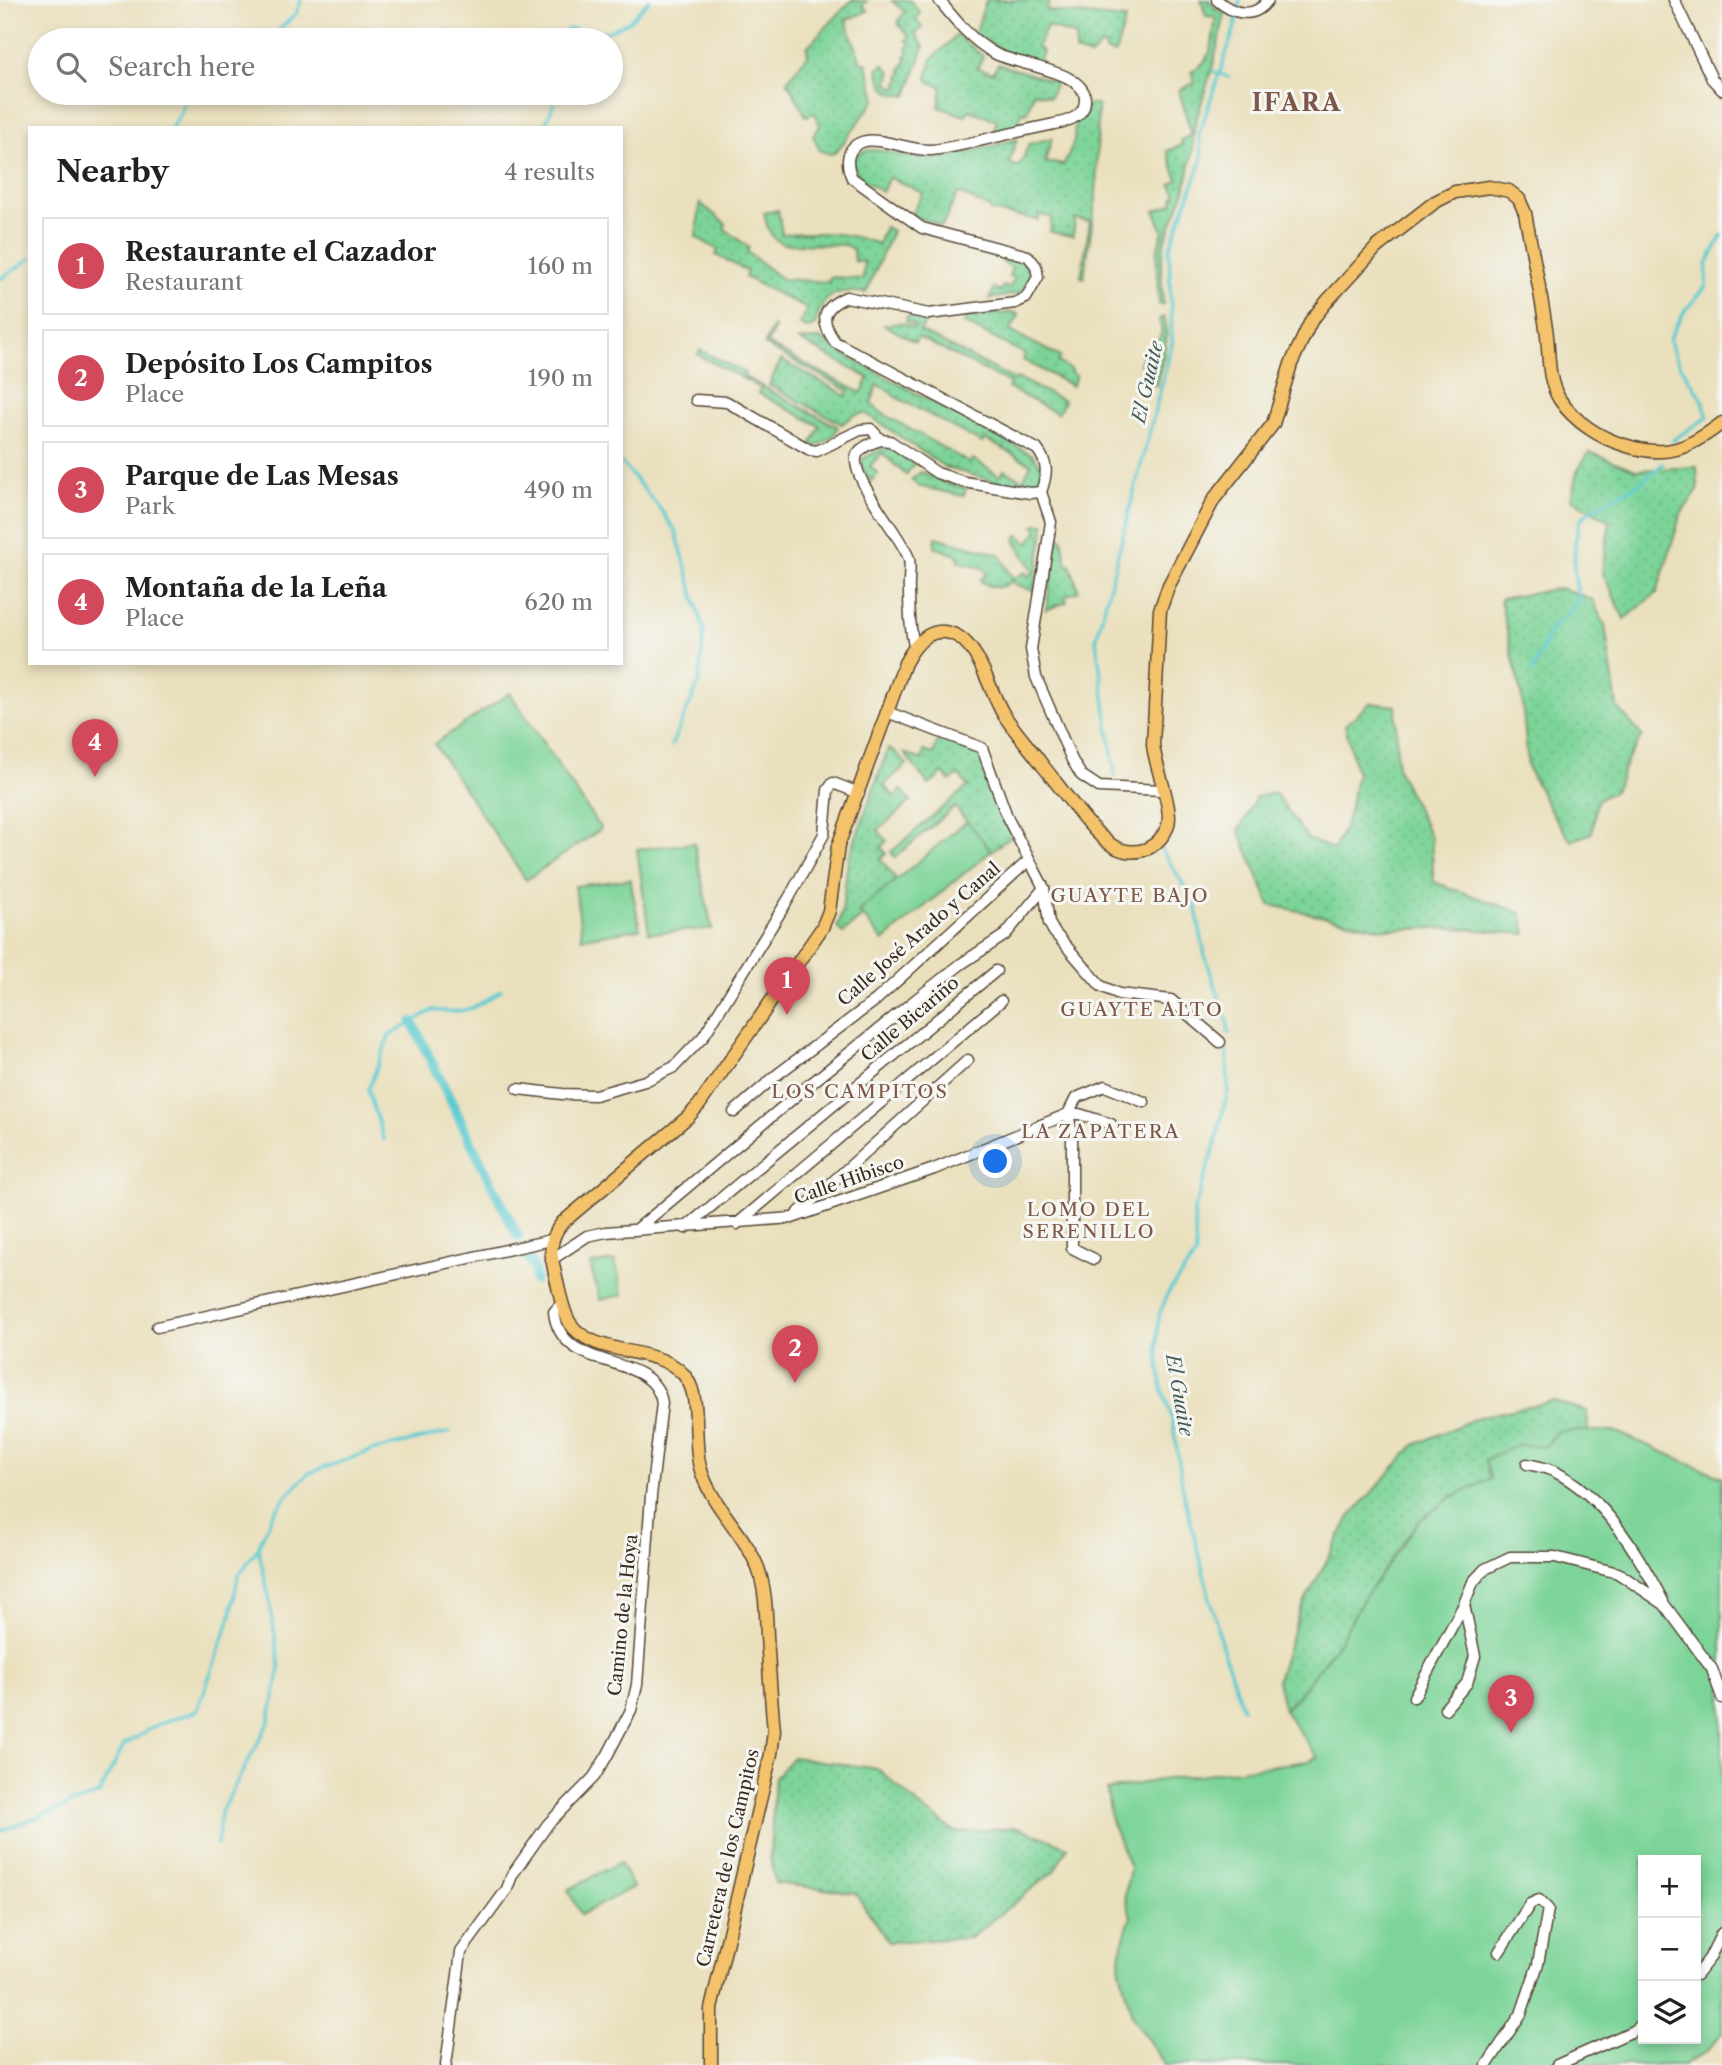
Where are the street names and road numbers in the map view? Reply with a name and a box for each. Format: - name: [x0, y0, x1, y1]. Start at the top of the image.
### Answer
- street label: Calle José Arado y Canal: [833, 857, 1005, 1011]
- street label: Calle Bicariño: [857, 972, 963, 1066]
- street label: Calle Hibisco: [791, 1151, 907, 1209]
- street label: Camino de la Hoya: [604, 1533, 642, 1697]
- street label: Carretera de los Campitos: [692, 1747, 764, 1969]

